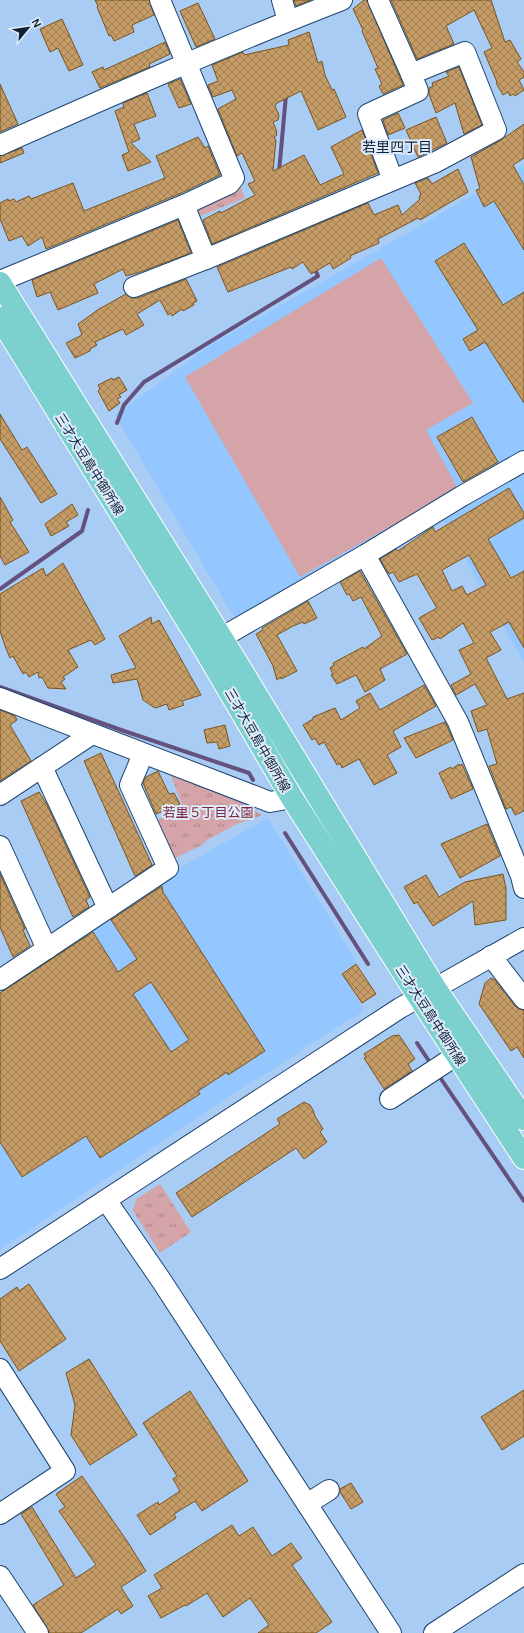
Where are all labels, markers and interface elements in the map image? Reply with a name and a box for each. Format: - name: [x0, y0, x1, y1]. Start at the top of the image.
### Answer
- north arrow: [8, 8, 48, 48]
- text: N: [30, 17, 44, 30]
- district label: 若里四丁目: [362, 139, 432, 155]
- street label: 三才大豆島中御所線: [52, 411, 127, 518]
- street label: 三才大豆島中御所線: [222, 686, 293, 795]
- park label: 若里５丁目公園: [162, 805, 254, 820]
- street label: 三才大豆島中御所線: [392, 962, 469, 1068]

